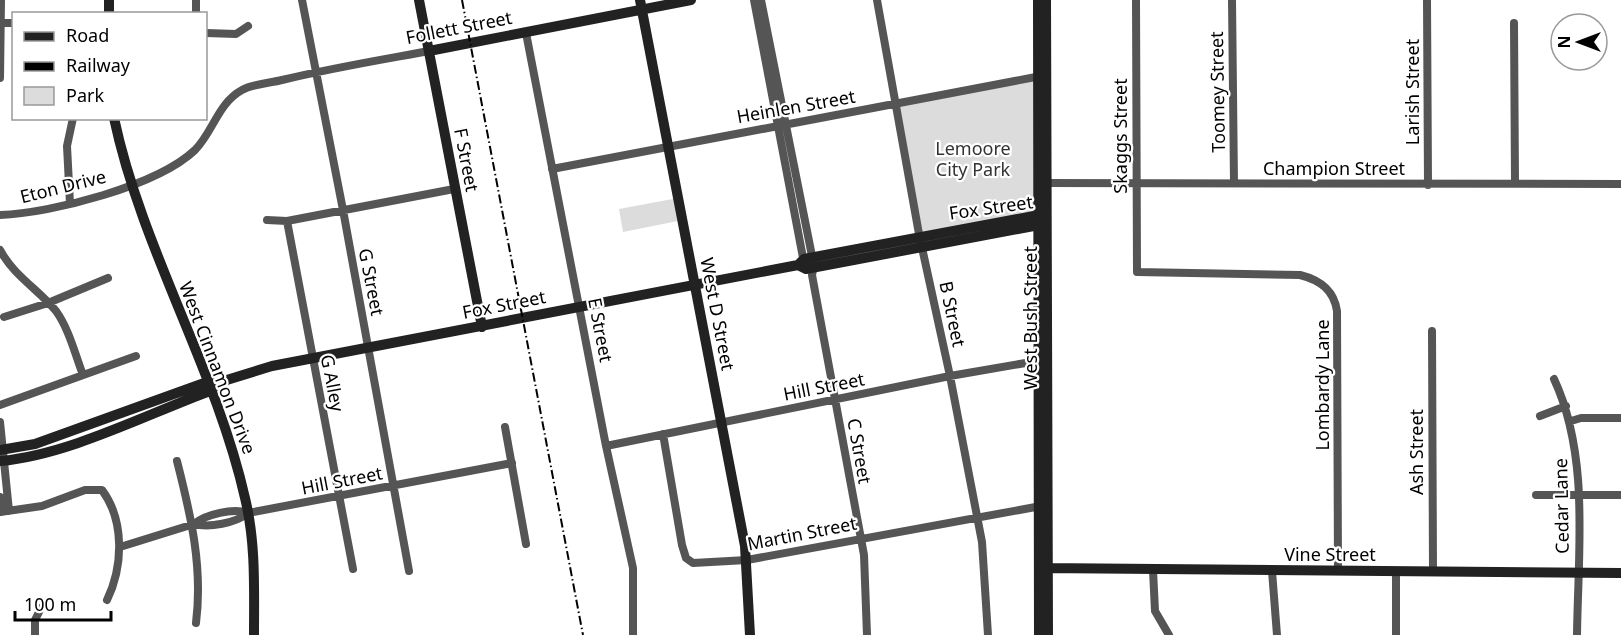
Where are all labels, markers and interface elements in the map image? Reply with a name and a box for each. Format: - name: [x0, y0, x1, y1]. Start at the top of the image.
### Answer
- street label: Follett Street: [404, 5, 514, 49]
- legend: [12, 12, 207, 120]
- north arrow: [1549, 12, 1609, 72]
- text: Road: [66, 23, 109, 47]
- street label: Toomey Street: [1204, 31, 1230, 153]
- text: N: [1553, 35, 1575, 49]
- street label: Larish Street: [1400, 38, 1424, 145]
- text: Railway: [66, 53, 131, 77]
- street label: Skaggs Street: [1108, 78, 1132, 194]
- text: Park: [66, 83, 104, 107]
- street label: Heinlen Street: [735, 84, 858, 128]
- street label: F Street: [449, 126, 485, 194]
- park label: Lemoore City Park: [935, 136, 1011, 181]
- street label: Champion Street: [1263, 156, 1406, 180]
- street label: Eton Drive: [17, 164, 108, 208]
- street label: Fox Street: [947, 189, 1035, 225]
- street label: G Street: [354, 246, 390, 318]
- street label: West Bush Street: [1018, 246, 1042, 390]
- street label: West D Street: [695, 255, 741, 373]
- street label: West Cinnamon Drive: [174, 278, 262, 457]
- street label: B Street: [934, 279, 972, 349]
- street label: Fox Street: [460, 284, 548, 324]
- street label: E Street: [583, 296, 619, 364]
- street label: Lombardy Lane: [1310, 319, 1334, 451]
- street label: G Alley: [316, 352, 350, 414]
- street label: Hill Street: [781, 366, 867, 406]
- street label: Ash Street: [1404, 408, 1428, 495]
- street label: C Street: [842, 416, 878, 486]
- street label: Cedar Lane: [1548, 458, 1574, 554]
- street label: Hill Street: [299, 460, 385, 500]
- street label: Martin Street: [745, 511, 859, 555]
- street label: Vine Street: [1284, 542, 1376, 566]
- scale bar: [15, 584, 111, 622]
- text: 100 m: [24, 592, 76, 616]

